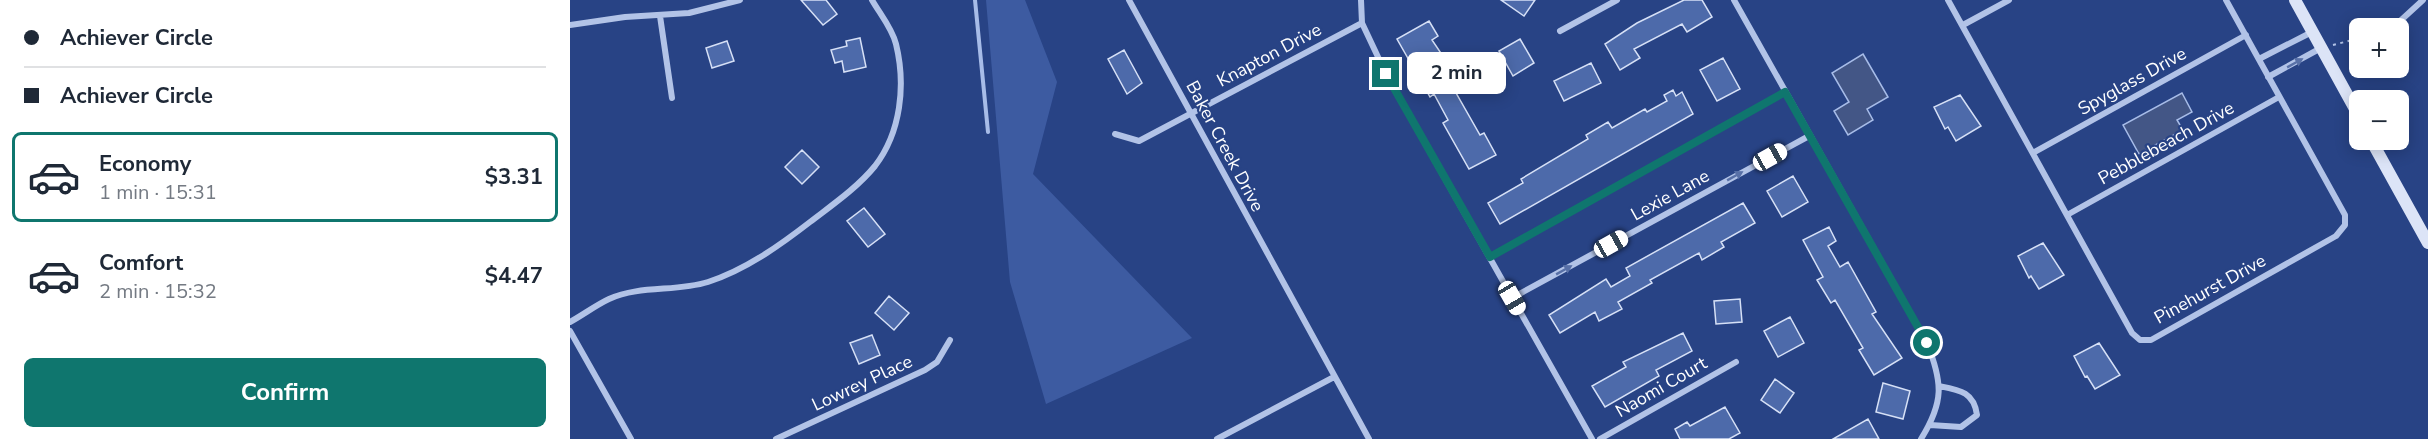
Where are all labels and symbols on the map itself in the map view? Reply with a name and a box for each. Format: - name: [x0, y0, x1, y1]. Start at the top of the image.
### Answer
- street label: Knapton Drive: [1213, 17, 1325, 93]
- street label: Spyglass Drive: [2073, 41, 2191, 121]
- callout: 2 min: [1407, 53, 1506, 95]
- one-way arrow: [2286, 58, 2303, 68]
- route end: [1372, 60, 1399, 87]
- street label: Baker Creek Drive: [1180, 76, 1270, 216]
- street label: Pebblebeach Drive: [2094, 96, 2238, 190]
- car: [1750, 140, 1790, 174]
- street label: Lexie Lane: [1627, 164, 1713, 226]
- one-way arrow: [1727, 171, 1744, 181]
- car: [1591, 227, 1631, 261]
- street label: Pinehurst Drive: [2150, 248, 2270, 330]
- one-way arrow: [1556, 265, 1573, 275]
- car: [1495, 278, 1529, 318]
- route start: [1913, 329, 1940, 356]
- street label: Lowrey Place: [808, 349, 916, 417]
- street label: Naomi Court: [1611, 351, 1712, 423]

